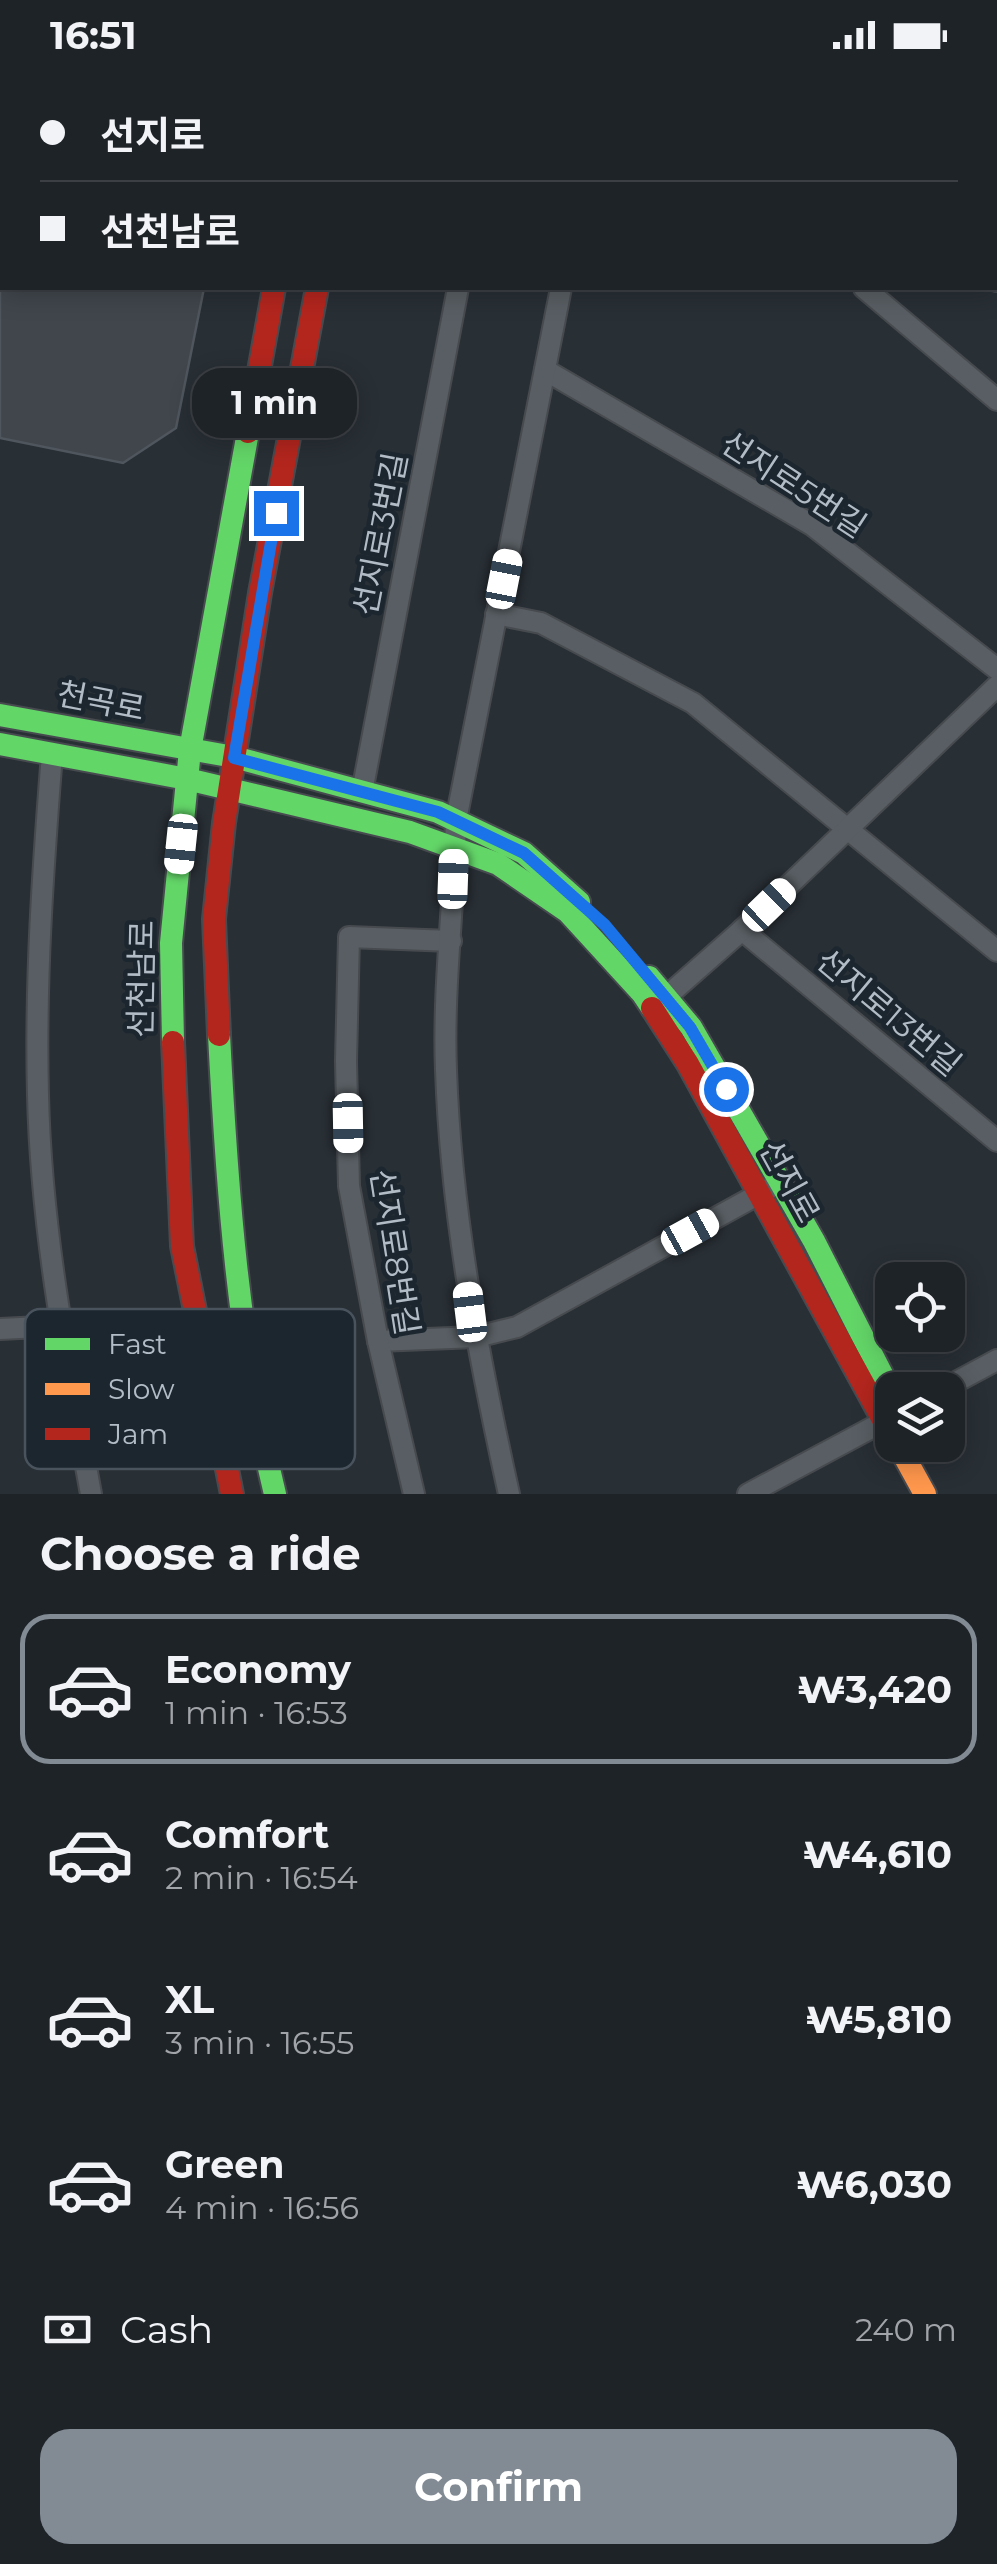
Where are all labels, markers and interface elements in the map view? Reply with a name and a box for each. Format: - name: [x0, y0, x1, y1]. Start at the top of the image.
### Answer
- text: 16:51: [50, 12, 137, 59]
- text: 선지로: [100, 112, 205, 159]
- text: 선천남로: [100, 208, 240, 255]
- callout: 1 min: [194, 368, 358, 438]
- text: 1 min: [231, 383, 318, 422]
- street label: 선지로5번길: [714, 423, 874, 545]
- street label: 선지로3번길: [345, 449, 415, 619]
- route end: [254, 491, 299, 536]
- car: [484, 547, 524, 611]
- street label: 천곡로: [54, 673, 148, 729]
- car: [163, 813, 199, 875]
- car: [437, 848, 469, 910]
- car: [737, 873, 801, 937]
- street label: 선천남로: [120, 920, 162, 1038]
- street label: 선지로13번길: [809, 940, 969, 1084]
- route start: [704, 1067, 749, 1112]
- car: [332, 1093, 364, 1153]
- street label: 선지로: [752, 1133, 828, 1229]
- street label: 선지로8번길: [363, 1166, 427, 1338]
- car: [656, 1204, 724, 1260]
- map controls: [875, 1262, 965, 1462]
- button: locate: [875, 1262, 965, 1352]
- car: [451, 1280, 489, 1344]
- legend: [25, 1309, 355, 1469]
- text: Fast: [108, 1327, 167, 1361]
- text: Slow: [108, 1372, 175, 1406]
- button: layers: [875, 1372, 965, 1462]
- text: Jam: [107, 1417, 168, 1451]
- text: Choose a ride: [40, 1526, 361, 1581]
- icon: car: [45, 1644, 135, 1734]
- text: Economy: [165, 1646, 351, 1693]
- text: ₩3,420: [798, 1666, 952, 1713]
- text: 1 min · 16:53: [165, 1693, 348, 1732]
- icon: car: [45, 1809, 135, 1899]
- text: Comfort: [165, 1811, 329, 1858]
- text: ₩4,610: [803, 1831, 952, 1878]
- text: 2 min · 16:54: [165, 1858, 358, 1897]
- icon: car: [45, 1974, 135, 2064]
- text: XL: [165, 1976, 214, 2023]
- text: ₩5,810: [806, 1996, 952, 2043]
- text: 3 min · 16:55: [165, 2023, 354, 2062]
- icon: car: [45, 2139, 135, 2229]
- text: Green: [165, 2141, 285, 2188]
- text: ₩6,030: [797, 2161, 952, 2208]
- text: 4 min · 16:56: [165, 2188, 359, 2227]
- icon: cash: [40, 2302, 95, 2357]
- text: Cash: [120, 2306, 213, 2353]
- text: 240 m: [855, 2310, 957, 2349]
- button: Confirm: [40, 2429, 957, 2544]

